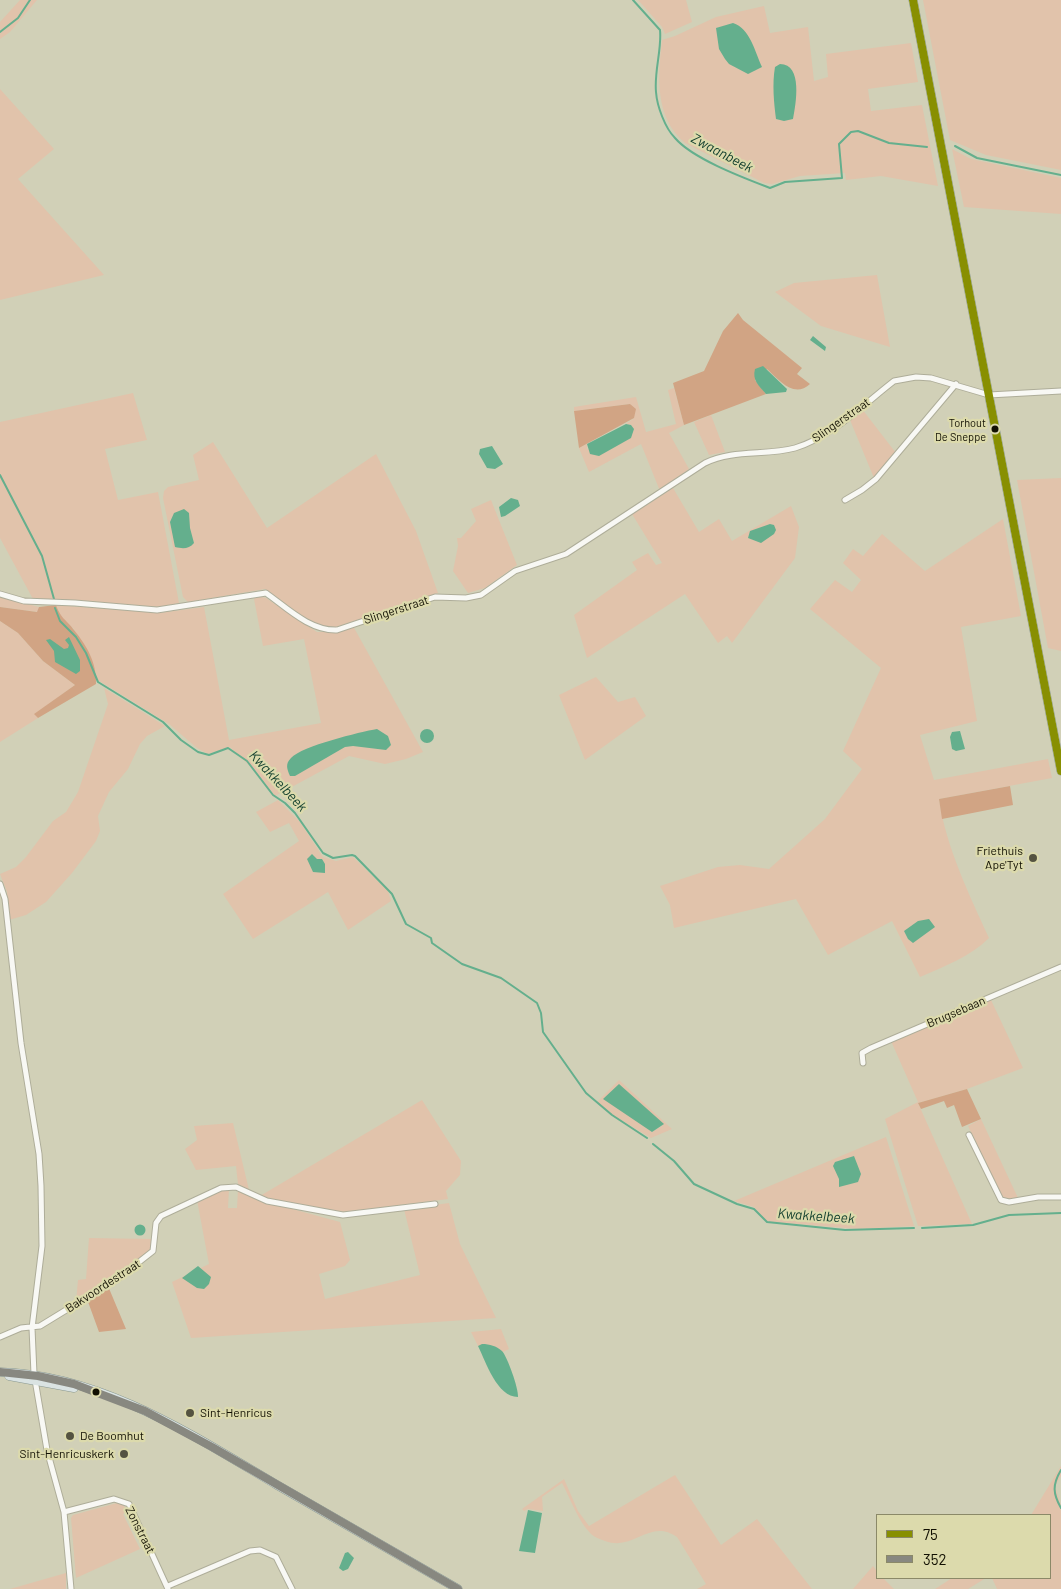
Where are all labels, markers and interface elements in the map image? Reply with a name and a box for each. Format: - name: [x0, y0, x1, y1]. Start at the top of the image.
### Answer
- water label: Zwaanbeek: [688, 130, 756, 176]
- street label: Slingerstraat: [809, 395, 873, 445]
- place label: Torhout De Sneppe: [935, 416, 986, 442]
- marker: Torhout De Sneppe: [990, 424, 1000, 434]
- street label: Slingerstraat: [362, 593, 430, 627]
- water label: Kwakkelbeek: [246, 747, 310, 815]
- place label: Friethuis Ape'Tyt: [976, 844, 1023, 872]
- marker: Friethuis Ape'Tyt: [1027, 852, 1039, 864]
- street label: Brugsebaan: [925, 993, 987, 1031]
- water label: Kwakkelbeek: [777, 1205, 855, 1227]
- street label: Bakvoordestraat: [63, 1256, 143, 1316]
- unlabelled marker: [91, 1387, 101, 1397]
- place label: Sint-Henricus: [200, 1406, 272, 1420]
- marker: Sint-Henricus: [184, 1407, 196, 1419]
- place label: De Boomhut: [80, 1429, 144, 1443]
- marker: De Boomhut: [64, 1430, 76, 1442]
- place label: Sint-Henricuskerk: [19, 1447, 114, 1461]
- marker: Sint-Henricuskerk: [118, 1448, 130, 1460]
- street label: Zonstraat: [122, 1504, 158, 1556]
- legend: [876, 1514, 1051, 1579]
- text: 75: [923, 1525, 938, 1543]
- text: 352: [923, 1550, 946, 1568]

